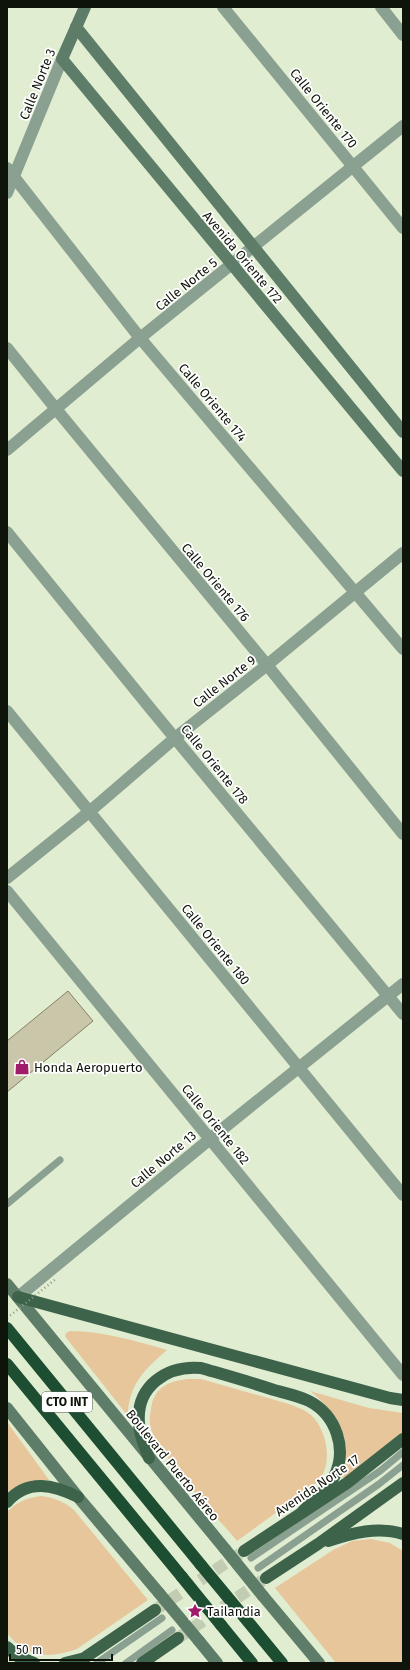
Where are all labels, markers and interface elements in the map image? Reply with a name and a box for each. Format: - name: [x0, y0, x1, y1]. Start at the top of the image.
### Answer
- street label: Calle Norte 3: [16, 47, 59, 122]
- street label: Calle Oriente 170: [287, 65, 360, 151]
- street label: Avenida Oriente 172: [200, 208, 285, 306]
- street label: Calle Norte 5: [152, 255, 220, 314]
- street label: Calle Oriente 174: [176, 360, 250, 445]
- street label: Calle Oriente 176: [178, 540, 253, 625]
- street label: Calle Norte 9: [190, 652, 259, 711]
- street label: Calle Oriente 178: [178, 722, 251, 807]
- street label: Calle Oriente 180: [178, 901, 253, 988]
- shop icon: Honda Aeropuerto: [13, 1058, 31, 1076]
- place label: Honda Aeropuerto: [34, 1060, 143, 1075]
- street label: Calle Oriente 182: [179, 1081, 252, 1167]
- street label: Calle Norte 13: [128, 1128, 199, 1191]
- road number: CTO INT: [42, 1392, 92, 1412]
- street label: Boulevard Puerto Aéreo: [123, 1407, 222, 1524]
- street label: Avenida Norte 17: [272, 1452, 362, 1519]
- place icon: Tailandia: [186, 1602, 204, 1620]
- place label: Tailandia: [207, 1604, 261, 1619]
- scale bar: [10, 1636, 112, 1662]
- text: 50 m: [16, 1643, 42, 1657]

